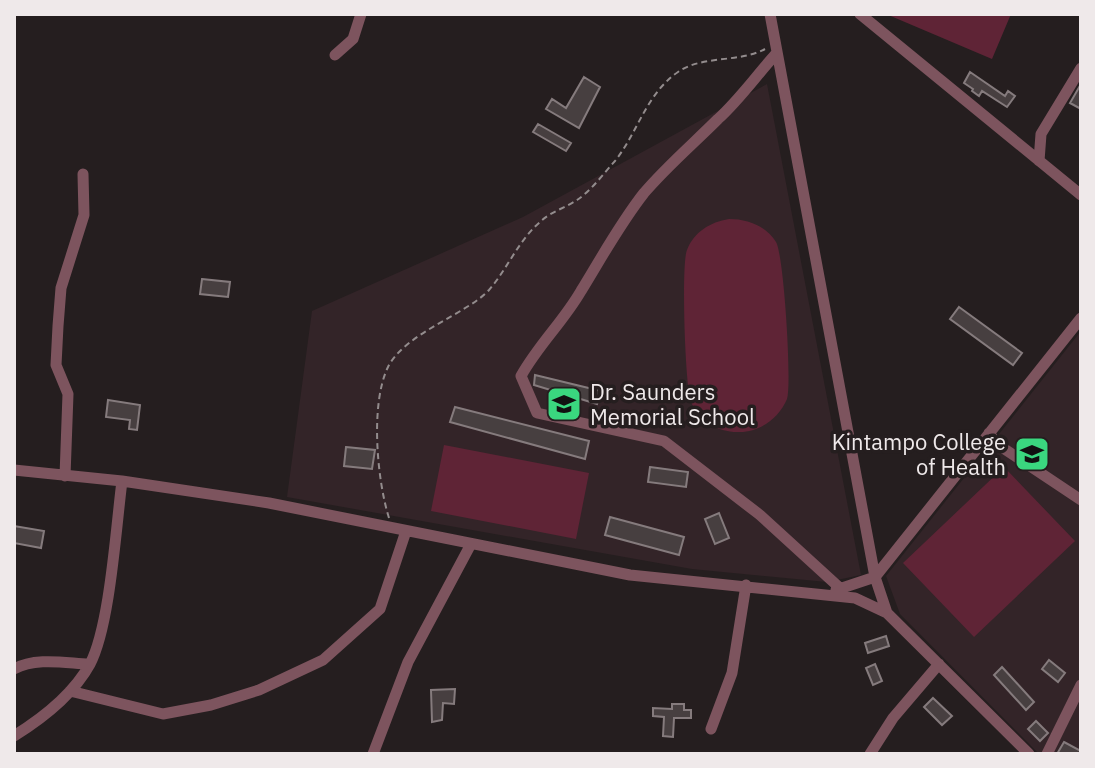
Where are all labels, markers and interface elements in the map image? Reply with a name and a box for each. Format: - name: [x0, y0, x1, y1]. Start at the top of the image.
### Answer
- place label: Dr. Saunders Memorial School: [590, 377, 755, 431]
- school or university icon: Dr. Saunders Memorial School: [545, 385, 583, 423]
- place label: Kintampo College of Health: [832, 427, 1006, 481]
- school or university icon: Kintampo College of Health: [1013, 435, 1051, 473]

